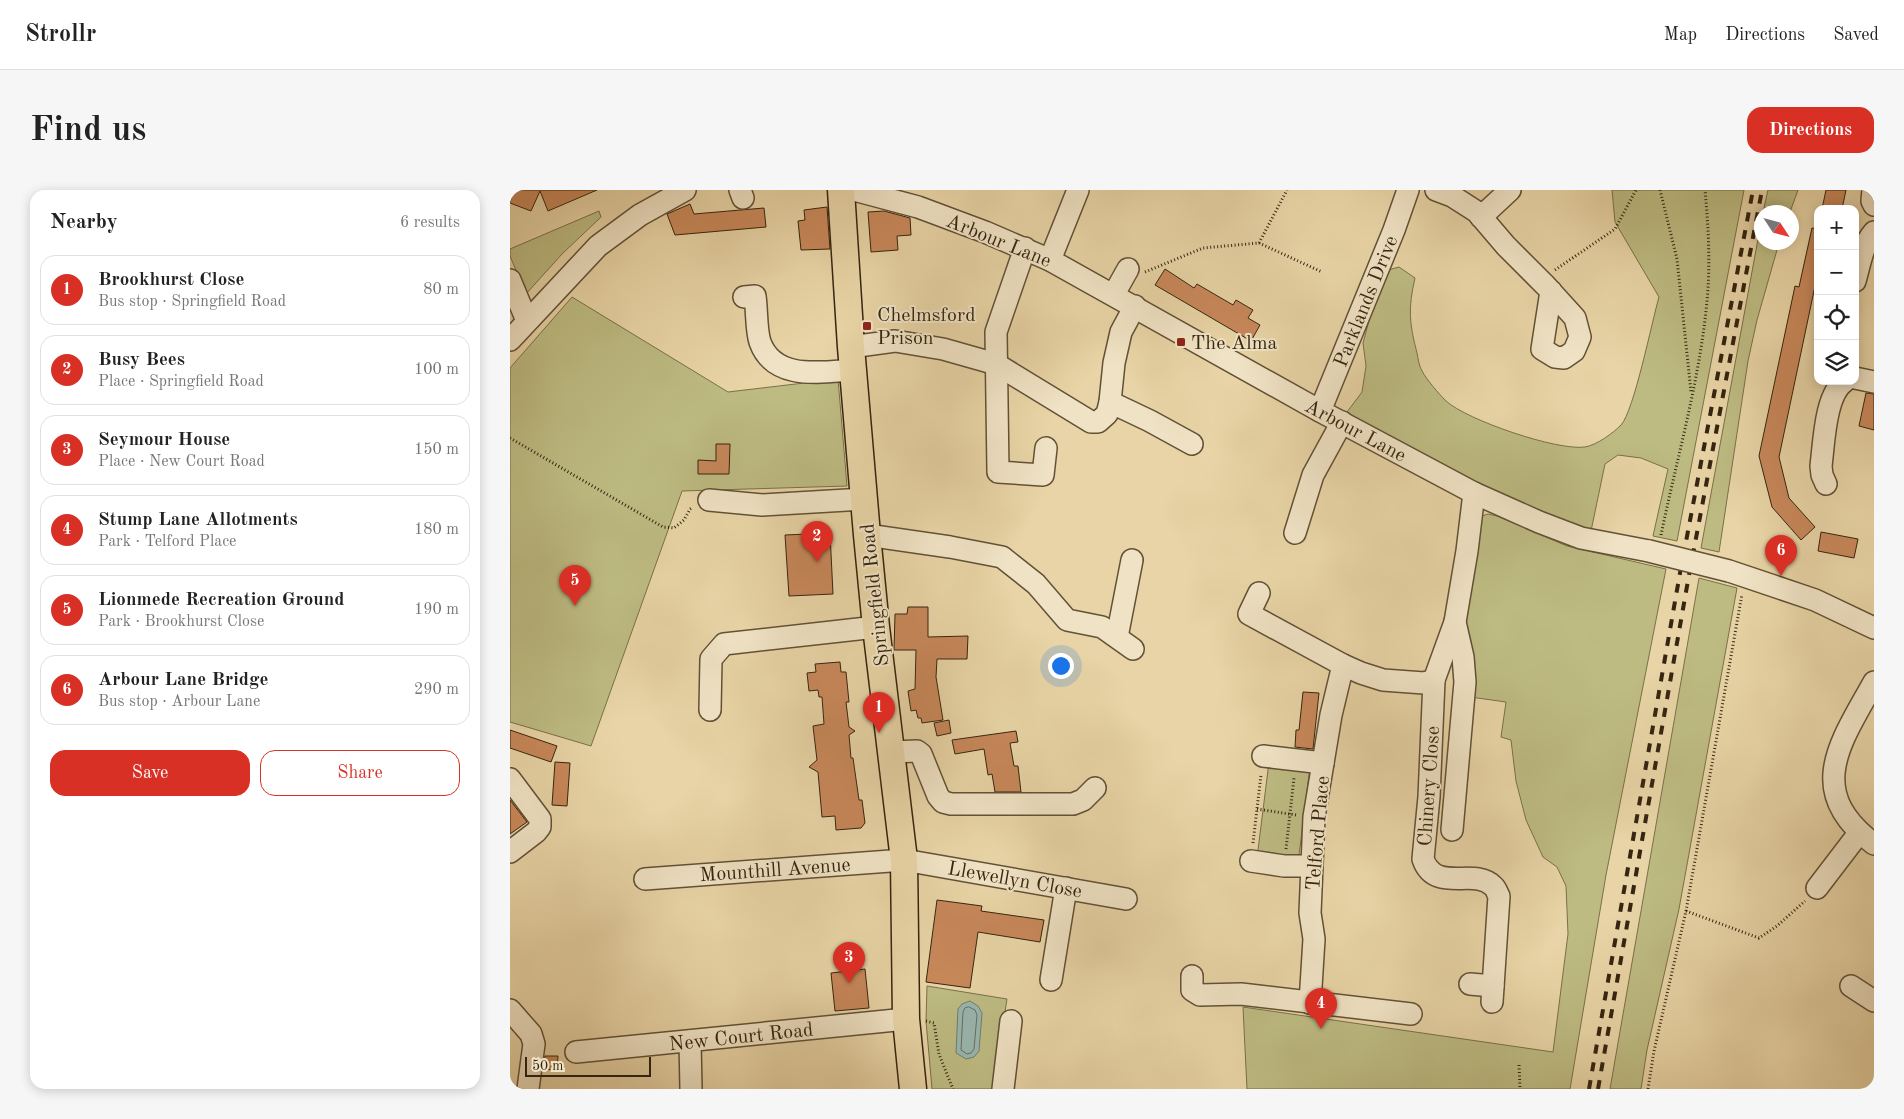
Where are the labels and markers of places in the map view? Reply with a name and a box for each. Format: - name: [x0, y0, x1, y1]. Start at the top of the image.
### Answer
- place label: Chelmsford Prison: [877, 306, 976, 349]
- marker: Chelmsford Prison: [861, 320, 873, 332]
- place label: The Alma: [1191, 334, 1278, 354]
- marker: The Alma: [1175, 336, 1187, 348]
- pin: 2: [801, 521, 833, 562]
- pin: 6: [1765, 535, 1797, 576]
- pin: 5: [559, 565, 591, 606]
- pin: 1: [863, 692, 895, 733]
- pin: 3: [833, 942, 865, 983]
- pin: 4: [1305, 988, 1337, 1029]

